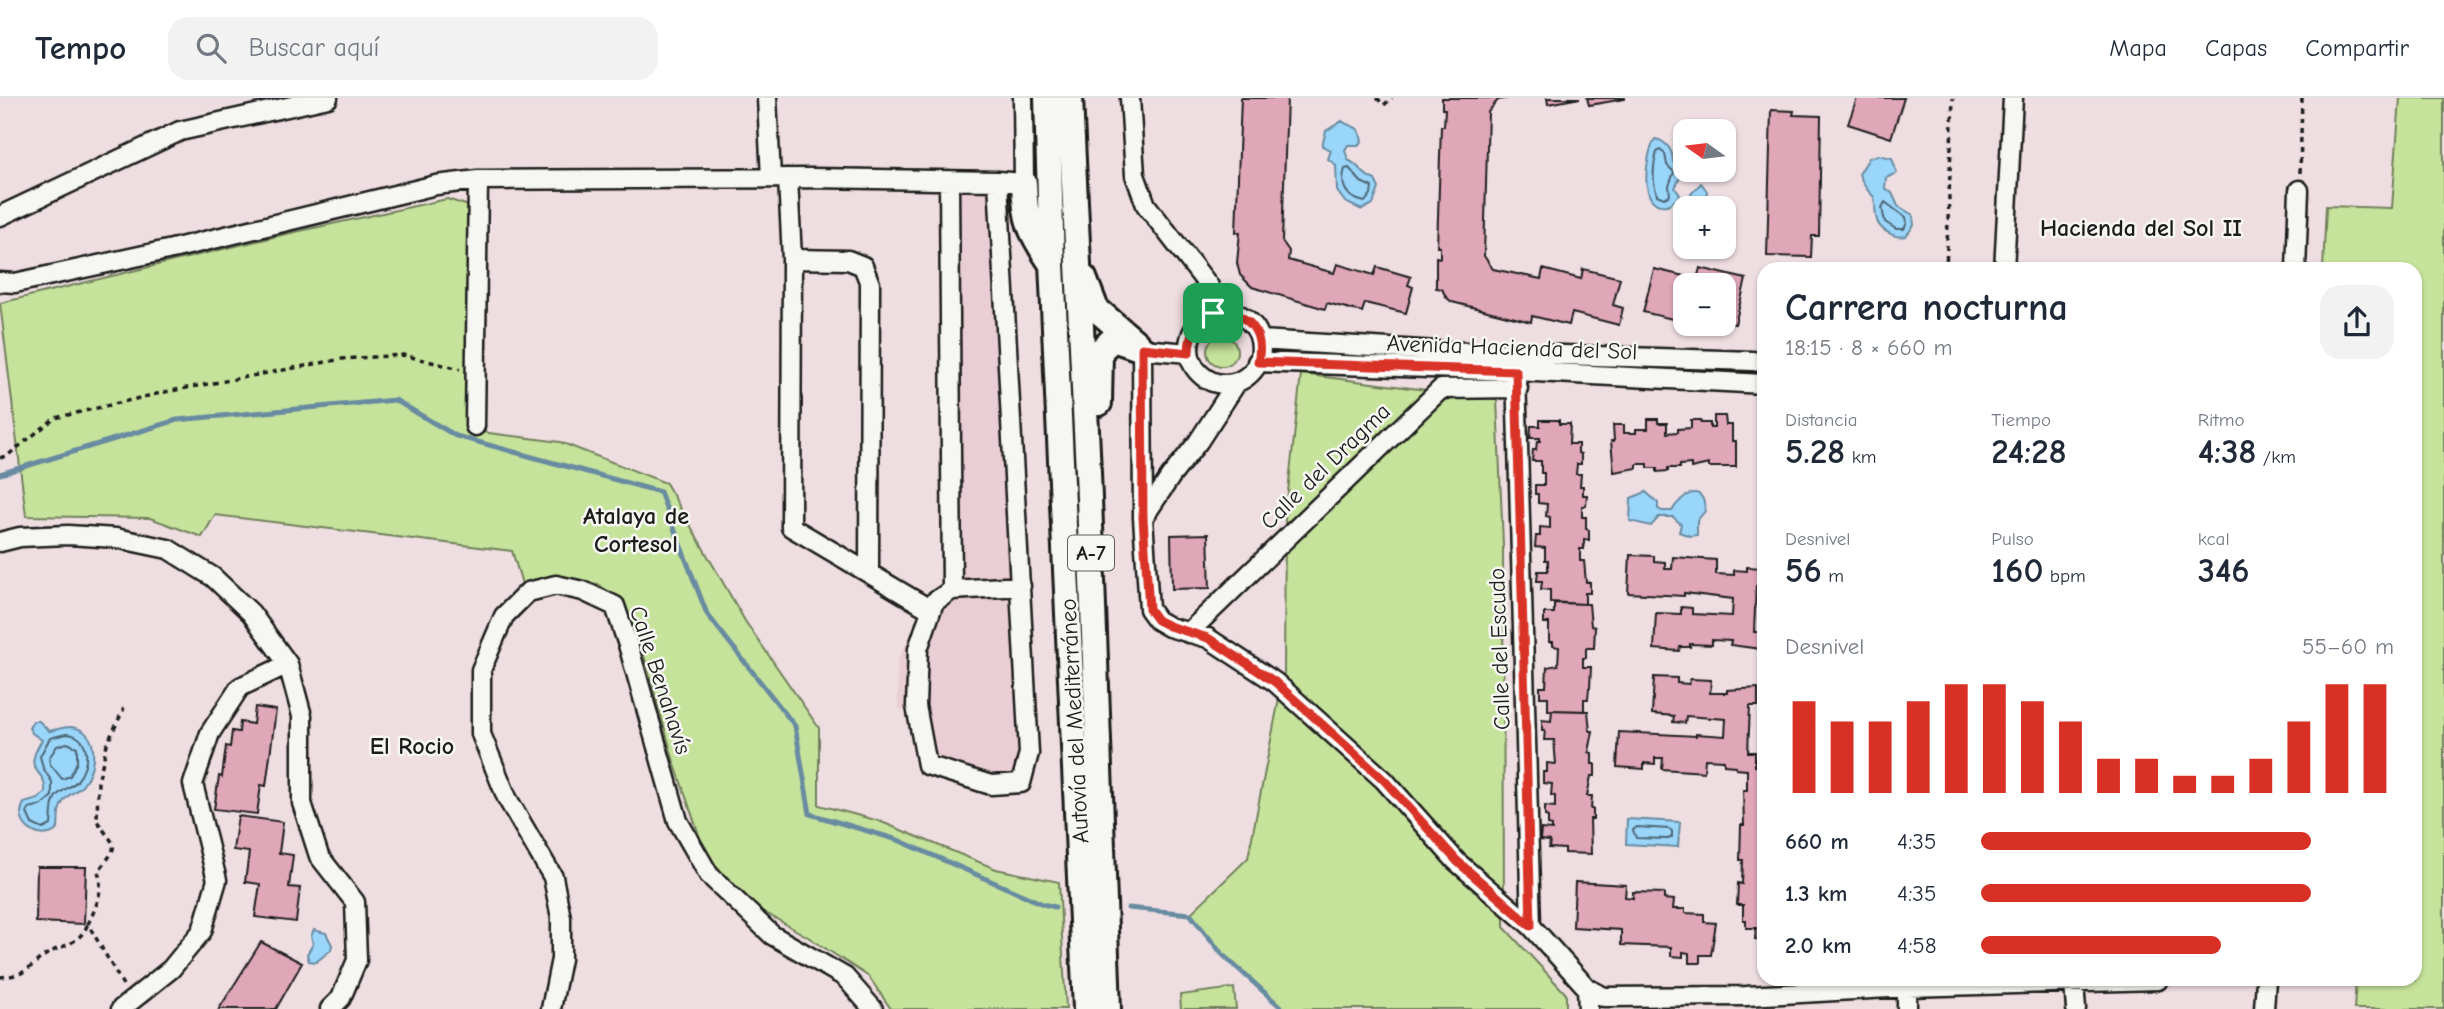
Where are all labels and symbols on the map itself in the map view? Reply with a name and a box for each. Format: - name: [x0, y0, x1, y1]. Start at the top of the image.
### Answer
- north arrow: [1673, 119, 1736, 182]
- district label: Hacienda del Sol II: [2040, 214, 2242, 242]
- pin: [1183, 283, 1243, 343]
- street label: Avenida Hacienda del Sol: [1386, 330, 1638, 365]
- street label: Calle del Dragma: [1255, 398, 1396, 535]
- district label: Atalaya de Cortesol: [583, 502, 689, 558]
- road number: A-7: [1068, 536, 1114, 570]
- street label: Calle del Escudo: [1483, 567, 1516, 731]
- street label: Autovía del Mediterráneo: [1055, 598, 1094, 844]
- street label: Calle Benahavís: [624, 603, 697, 758]
- district label: El Rocio: [370, 732, 454, 760]

